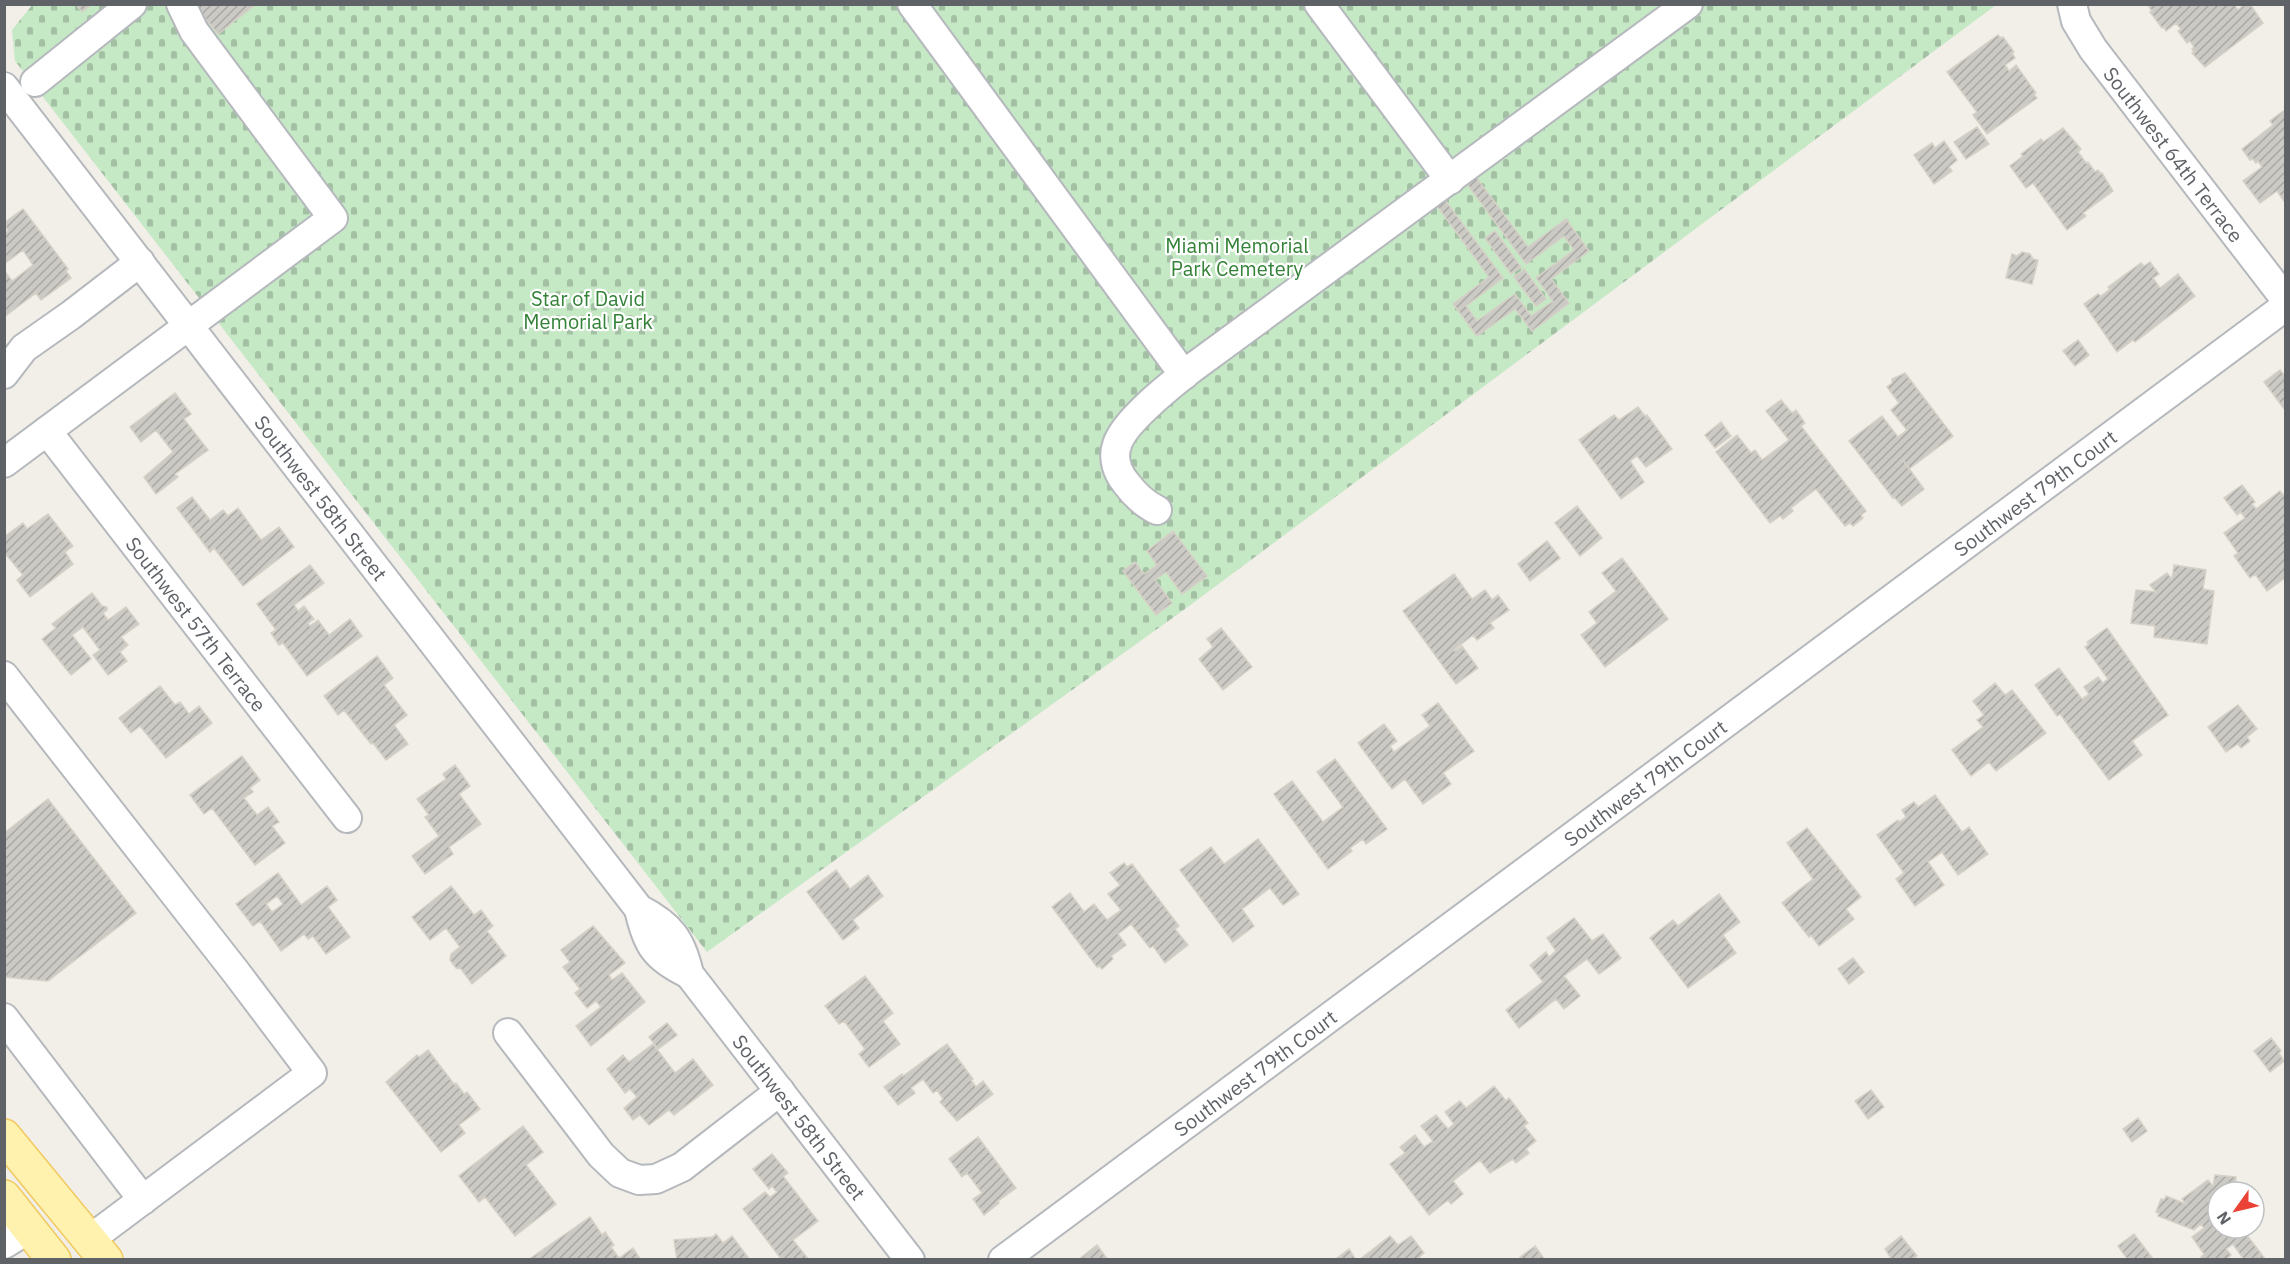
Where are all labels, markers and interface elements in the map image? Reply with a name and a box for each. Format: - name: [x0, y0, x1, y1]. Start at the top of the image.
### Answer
- street label: Southwest 64th Terrace: [2098, 61, 2250, 248]
- park label: Miami Memorial Park Cemetery: [1165, 232, 1309, 282]
- park label: Star of David Memorial Park: [523, 285, 653, 335]
- street label: Southwest 58th Street: [249, 409, 394, 586]
- street label: Southwest 79th Court: [1948, 423, 2122, 562]
- street label: Southwest 57th Terrace: [120, 531, 273, 717]
- street label: Southwest 79th Court: [1558, 713, 1732, 852]
- street label: Southwest 79th Court: [1168, 1003, 1342, 1142]
- street label: Southwest 58th Street: [727, 1029, 872, 1205]
- north arrow: [2206, 1180, 2266, 1240]
- text: N: [2212, 1208, 2235, 1229]

